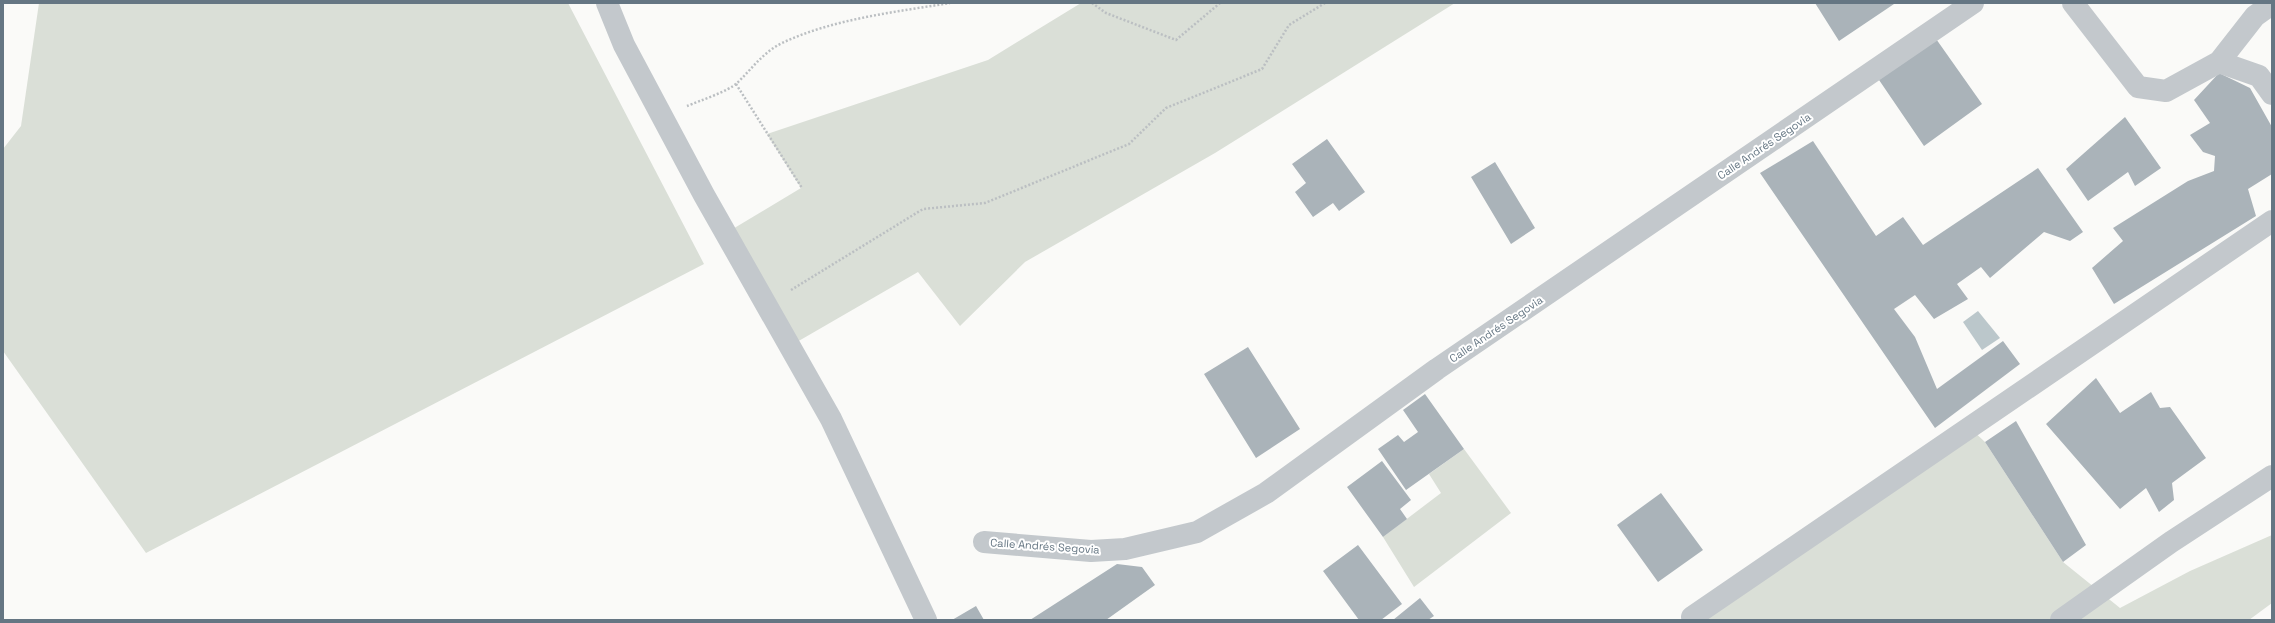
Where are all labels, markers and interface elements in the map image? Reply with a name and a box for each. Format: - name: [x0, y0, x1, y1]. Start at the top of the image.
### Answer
- street label: Calle Andrés Segovia: [1715, 109, 1814, 182]
- street label: Calle Andrés Segovia: [1447, 292, 1546, 365]
- street label: Calle Andrés Segovia: [990, 535, 1101, 557]

